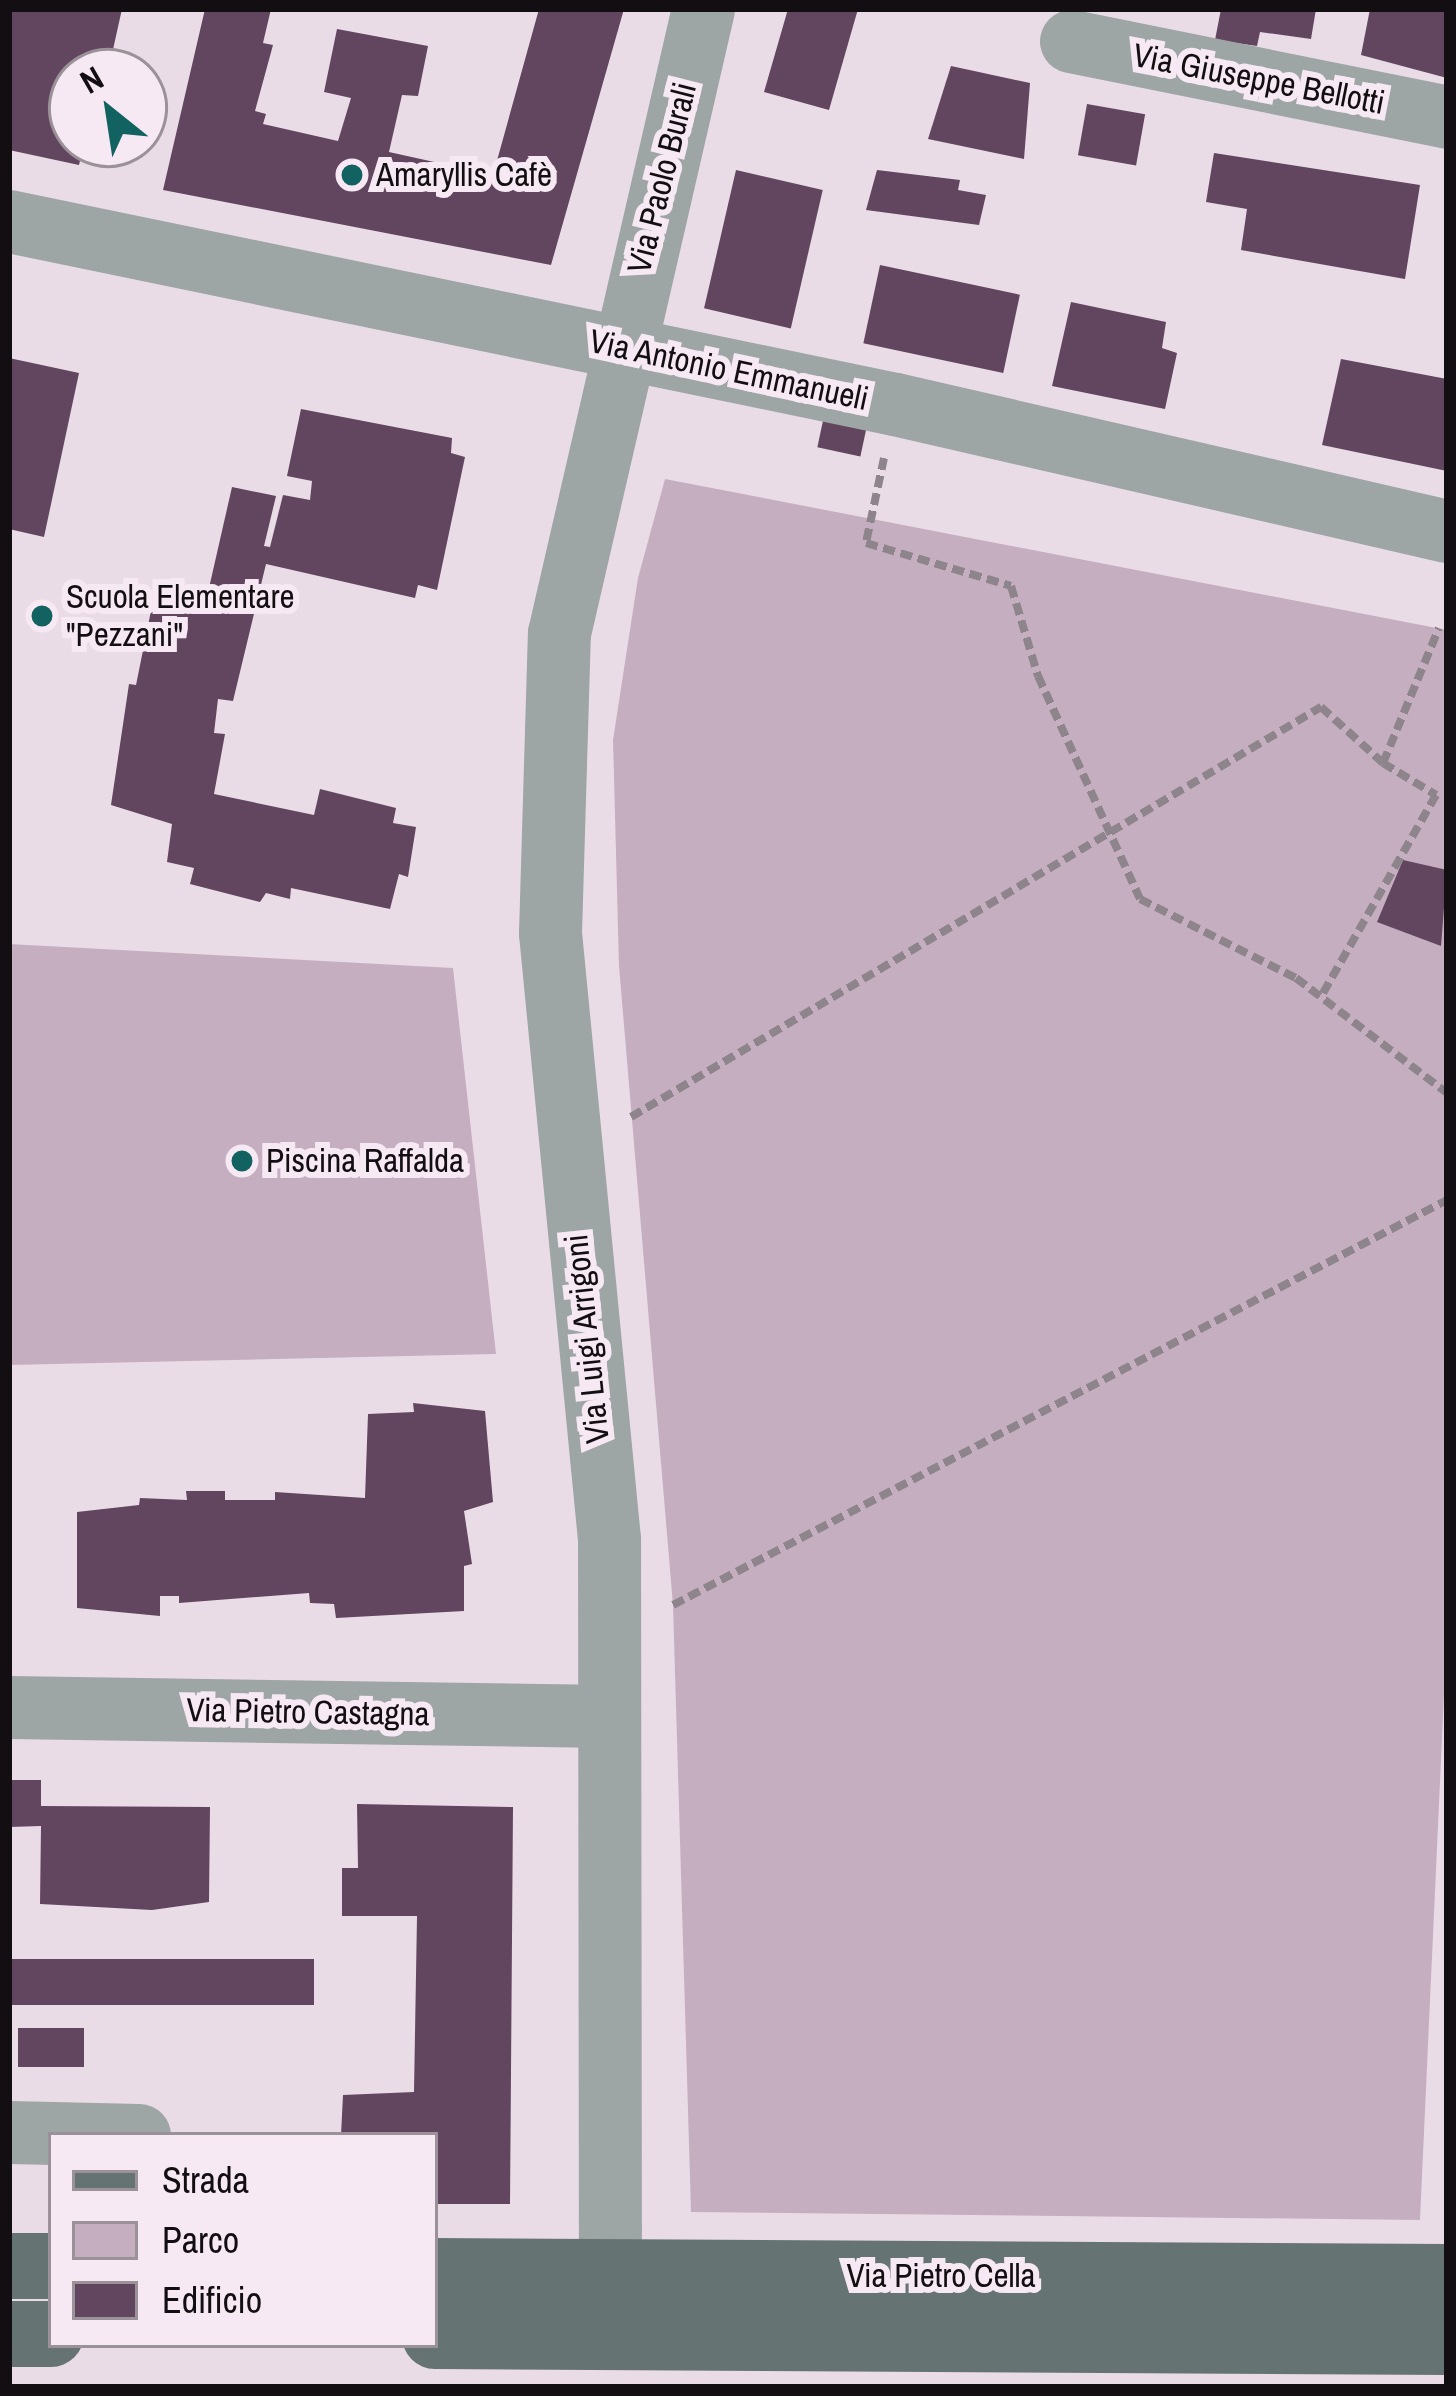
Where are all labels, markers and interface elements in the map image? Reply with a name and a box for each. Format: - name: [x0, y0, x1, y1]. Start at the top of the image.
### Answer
- street label: Via Giuseppe Bellotti: [1130, 35, 1388, 123]
- north arrow: [48, 48, 168, 168]
- text: N: [72, 55, 111, 103]
- street label: Via Paolo Burali: [619, 79, 705, 277]
- place label: Amaryllis Cafè: [376, 155, 552, 195]
- marker: Amaryllis Cafè: [339, 162, 365, 188]
- street label: Via Antonio Emmanueli: [585, 321, 873, 419]
- place label: Scuola Elementare "Pezzani": [66, 577, 295, 655]
- marker: Scuola Elementare "Pezzani": [29, 603, 55, 629]
- place label: Piscina Raffalda: [266, 1141, 464, 1181]
- marker: Piscina Raffalda: [229, 1148, 255, 1174]
- street label: Via Luigi Arrigoni: [556, 1232, 618, 1446]
- street label: Via Pietro Castagna: [186, 1690, 430, 1734]
- legend: [48, 2132, 438, 2348]
- text: Strada: [162, 2156, 249, 2204]
- text: Parco: [162, 2216, 239, 2264]
- street label: Via Pietro Cella: [846, 2256, 1036, 2296]
- text: Edificio: [162, 2276, 262, 2324]

